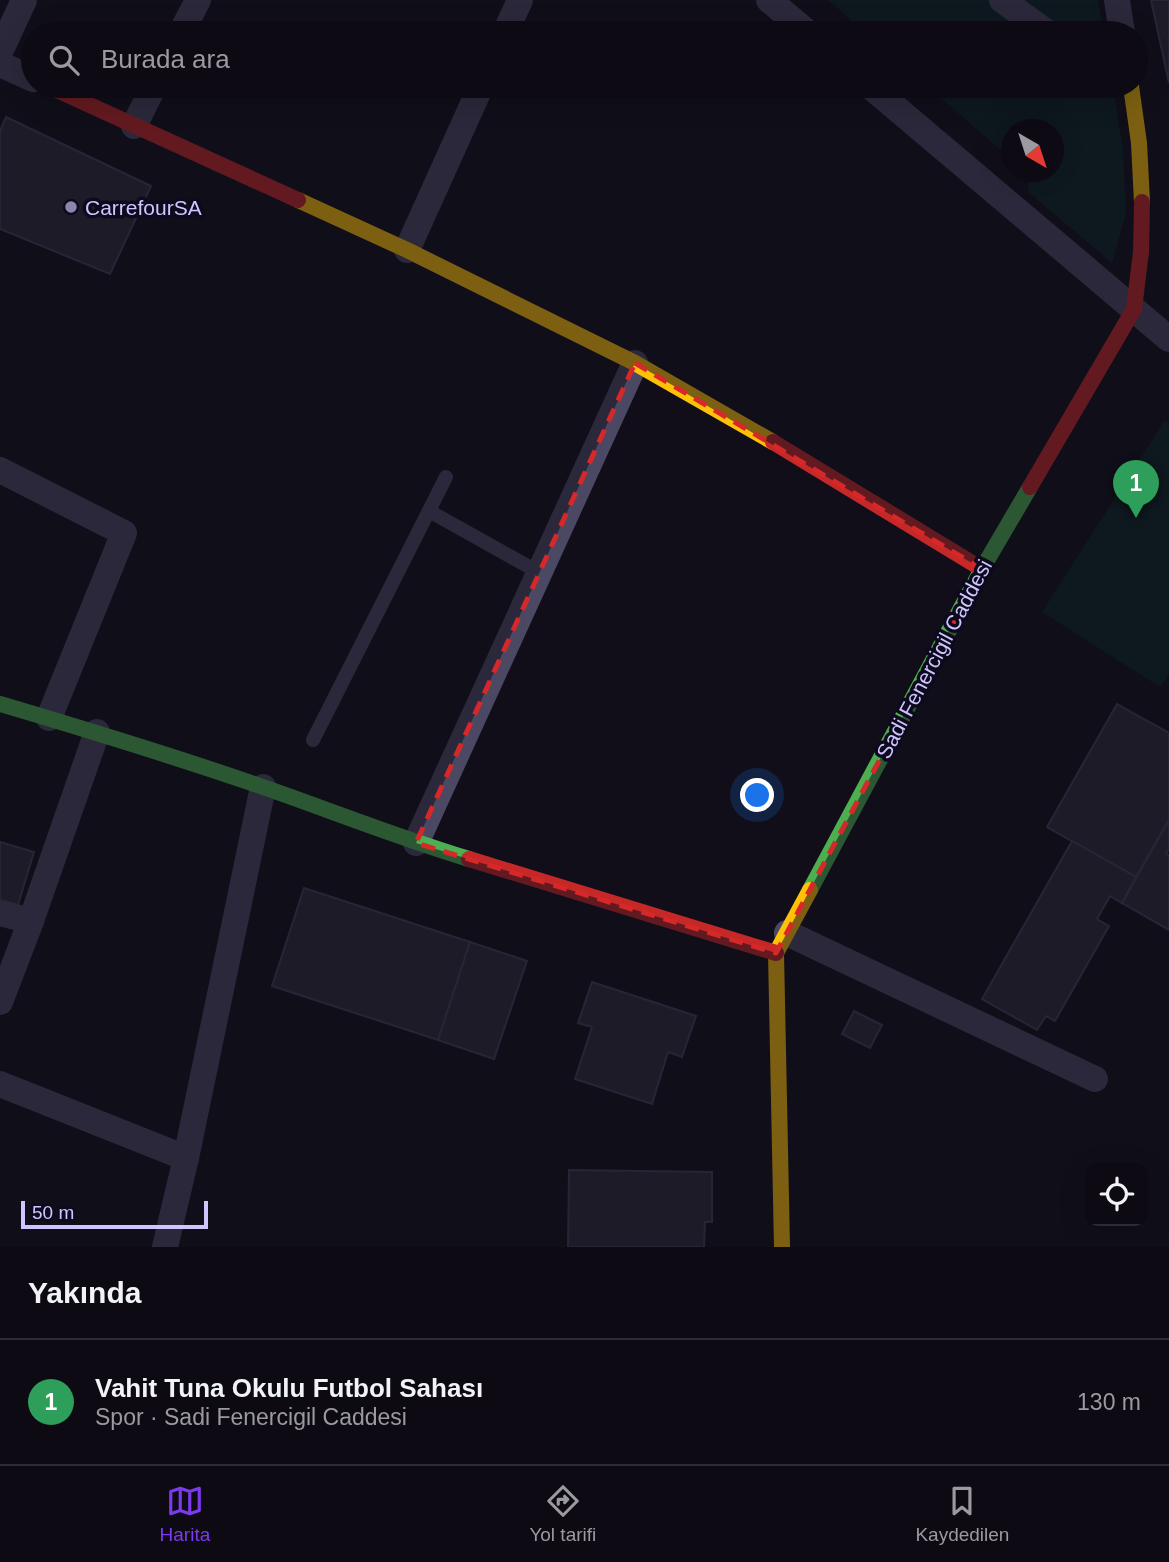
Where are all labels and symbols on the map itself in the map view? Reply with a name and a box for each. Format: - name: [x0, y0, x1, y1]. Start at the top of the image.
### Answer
- north arrow: [1001, 119, 1064, 182]
- place label: CarrefourSA: [85, 196, 202, 219]
- marker: CarrefourSA: [63, 199, 79, 215]
- pin: 1: [1113, 460, 1159, 518]
- street label: Sadi Fenercigil Caddesi: [872, 556, 996, 762]
- your location: [740, 778, 774, 812]
- scale bar: [21, 1198, 208, 1230]

